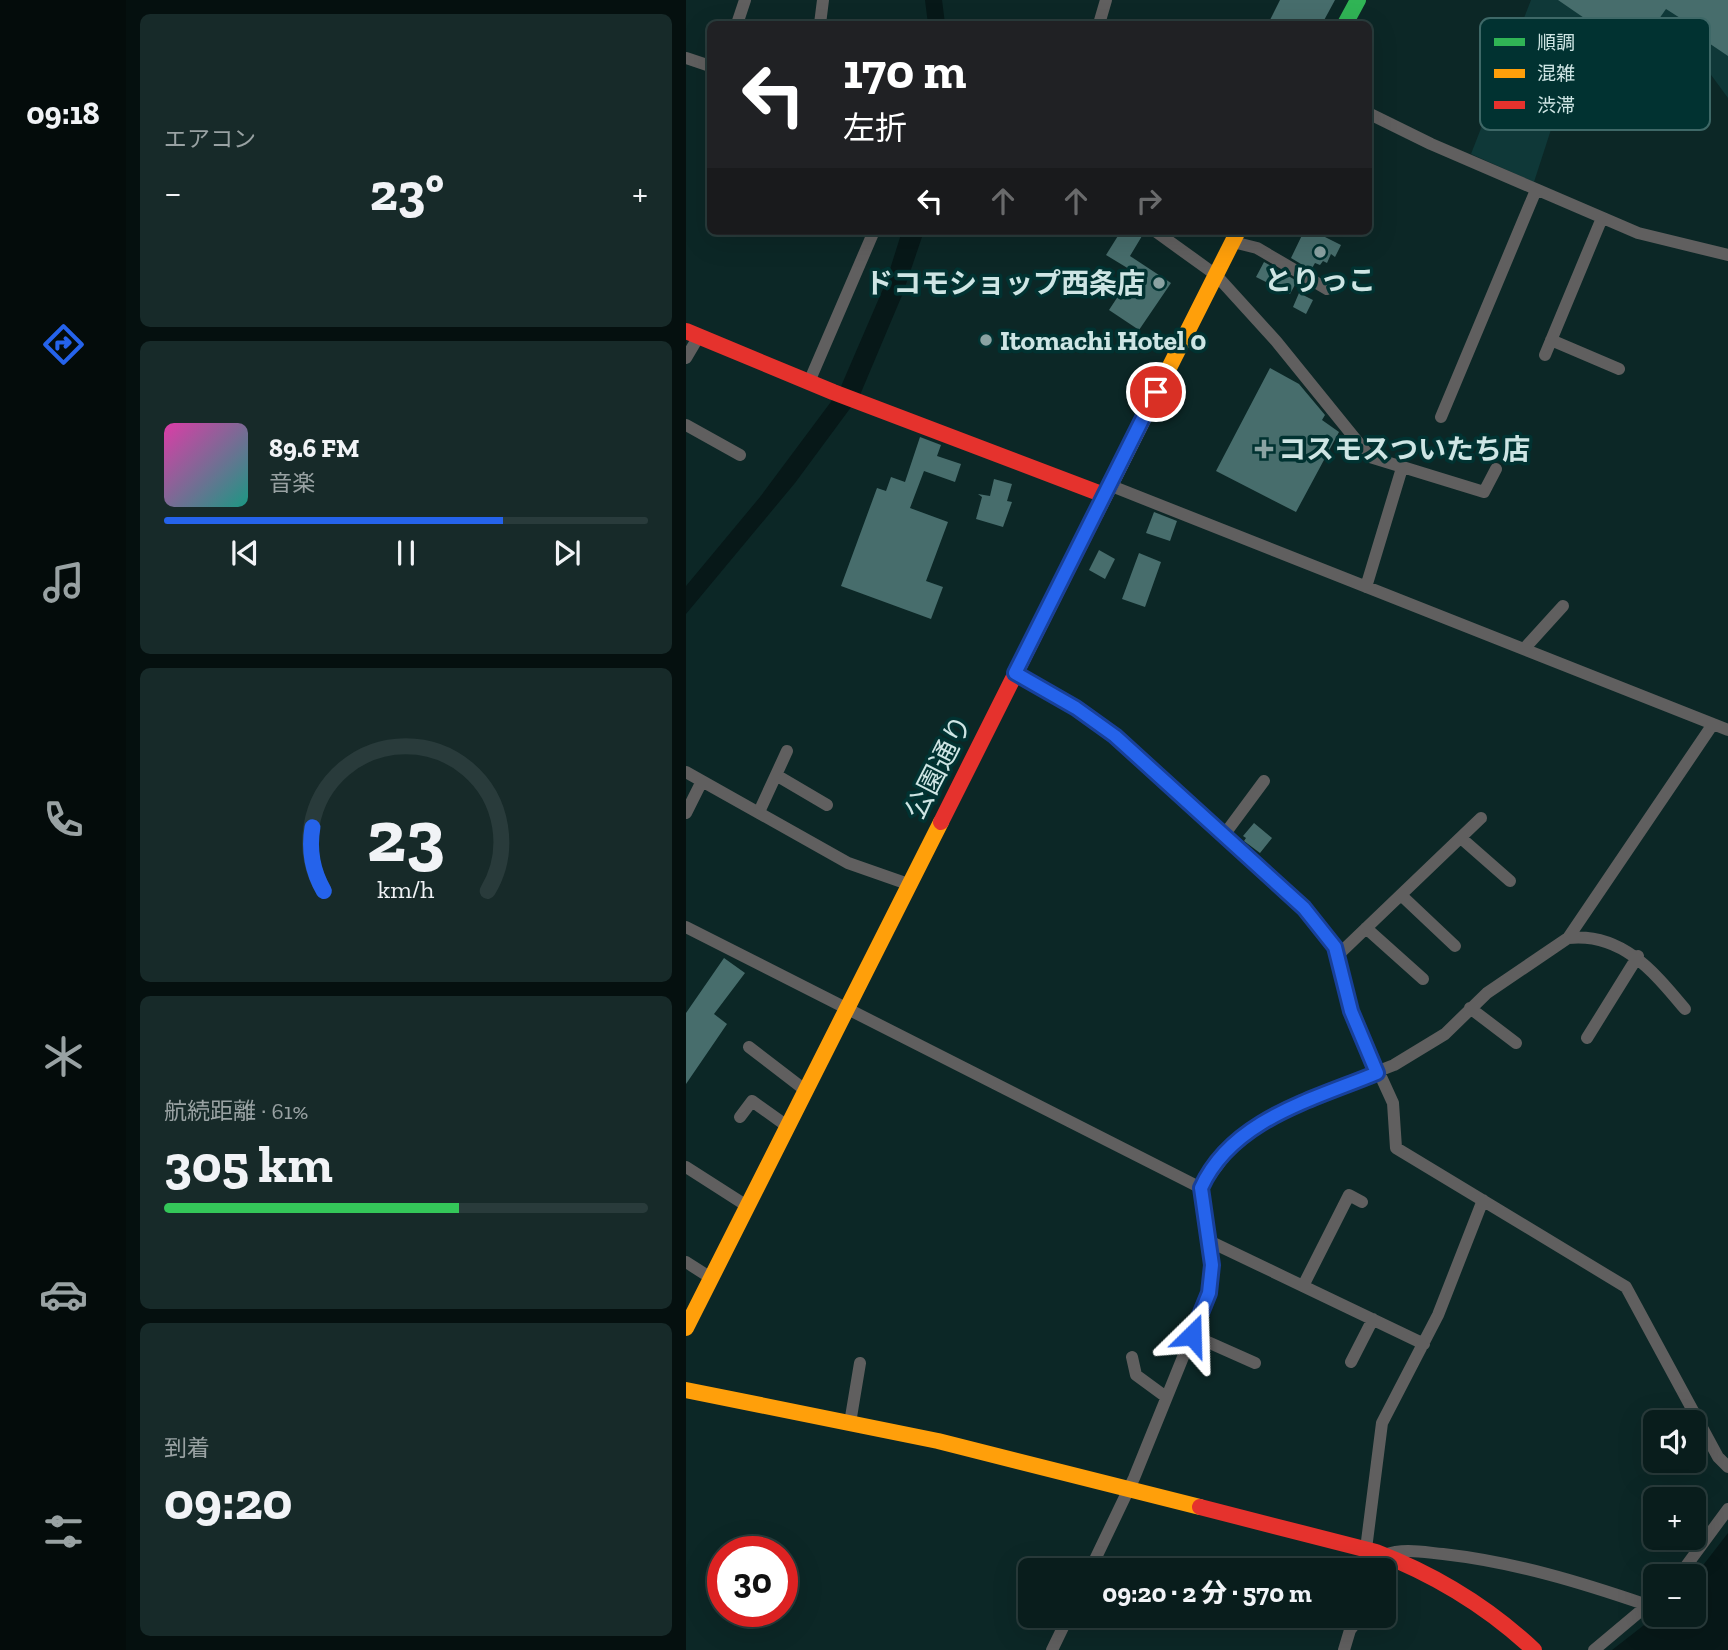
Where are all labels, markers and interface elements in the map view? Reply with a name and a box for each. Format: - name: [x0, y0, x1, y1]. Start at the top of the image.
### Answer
- legend: [1480, 18, 1710, 130]
- text: 順調: [1537, 31, 1575, 54]
- text: 170 m: [843, 42, 966, 101]
- icon: left: [728, 49, 819, 140]
- text: 混雑: [1537, 62, 1575, 85]
- text: 09:18: [26, 94, 100, 132]
- text: 渋滞: [1537, 94, 1575, 117]
- text: 左折: [843, 109, 907, 147]
- text: エアコン: [164, 125, 256, 153]
- text: 23°: [370, 161, 444, 223]
- text: −: [164, 170, 182, 216]
- text: +: [632, 170, 648, 216]
- icon: left: [911, 182, 949, 220]
- icon: ahead: [984, 182, 1022, 220]
- icon: ahead: [1057, 182, 1095, 220]
- icon: right: [1130, 182, 1168, 220]
- marker: とりっこ: [1312, 244, 1328, 260]
- place label: とりっこ: [1264, 264, 1376, 297]
- place label: ドコモショップ西条店: [865, 267, 1145, 300]
- marker: ドコモショップ西条店: [1151, 275, 1167, 291]
- icon: directions: [39, 320, 88, 369]
- place label: Itomachi Hotel 0: [1000, 324, 1206, 357]
- marker: Itomachi Hotel 0: [978, 332, 994, 348]
- pin: [1126, 362, 1186, 422]
- icon: arrive: [1137, 373, 1175, 411]
- text: 89.6 FM: [269, 432, 359, 464]
- place label: コスモスついたち店: [1278, 433, 1530, 466]
- marker: コスモスついたち店: [1256, 441, 1272, 457]
- text: 音楽: [269, 469, 315, 497]
- icon: previous: [226, 534, 264, 572]
- icon: pause: [387, 534, 425, 572]
- icon: next: [548, 534, 586, 572]
- icon: music: [39, 558, 88, 607]
- street label: 公園通り: [898, 710, 979, 825]
- text: 23: [367, 792, 445, 880]
- icon: phone: [39, 795, 88, 844]
- text: km/h: [377, 874, 435, 904]
- icon: climate: [39, 1032, 88, 1081]
- text: 航続距離 · 61%: [164, 1097, 308, 1125]
- text: 305 km: [164, 1133, 333, 1195]
- icon: car: [39, 1270, 88, 1319]
- position arrow: [1155, 1298, 1229, 1372]
- map controls: [1643, 1410, 1706, 1627]
- button: sound: [1643, 1410, 1706, 1473]
- text: 到着: [164, 1434, 210, 1462]
- text: 09:20: [164, 1470, 293, 1532]
- button: +: [1643, 1487, 1706, 1550]
- icon: filters: [39, 1507, 88, 1556]
- speed limit sign: 30: [707, 1536, 798, 1627]
- button: −: [1643, 1564, 1706, 1627]
- text: 09:20 · 2 分 · 570 m: [1102, 1577, 1312, 1609]

